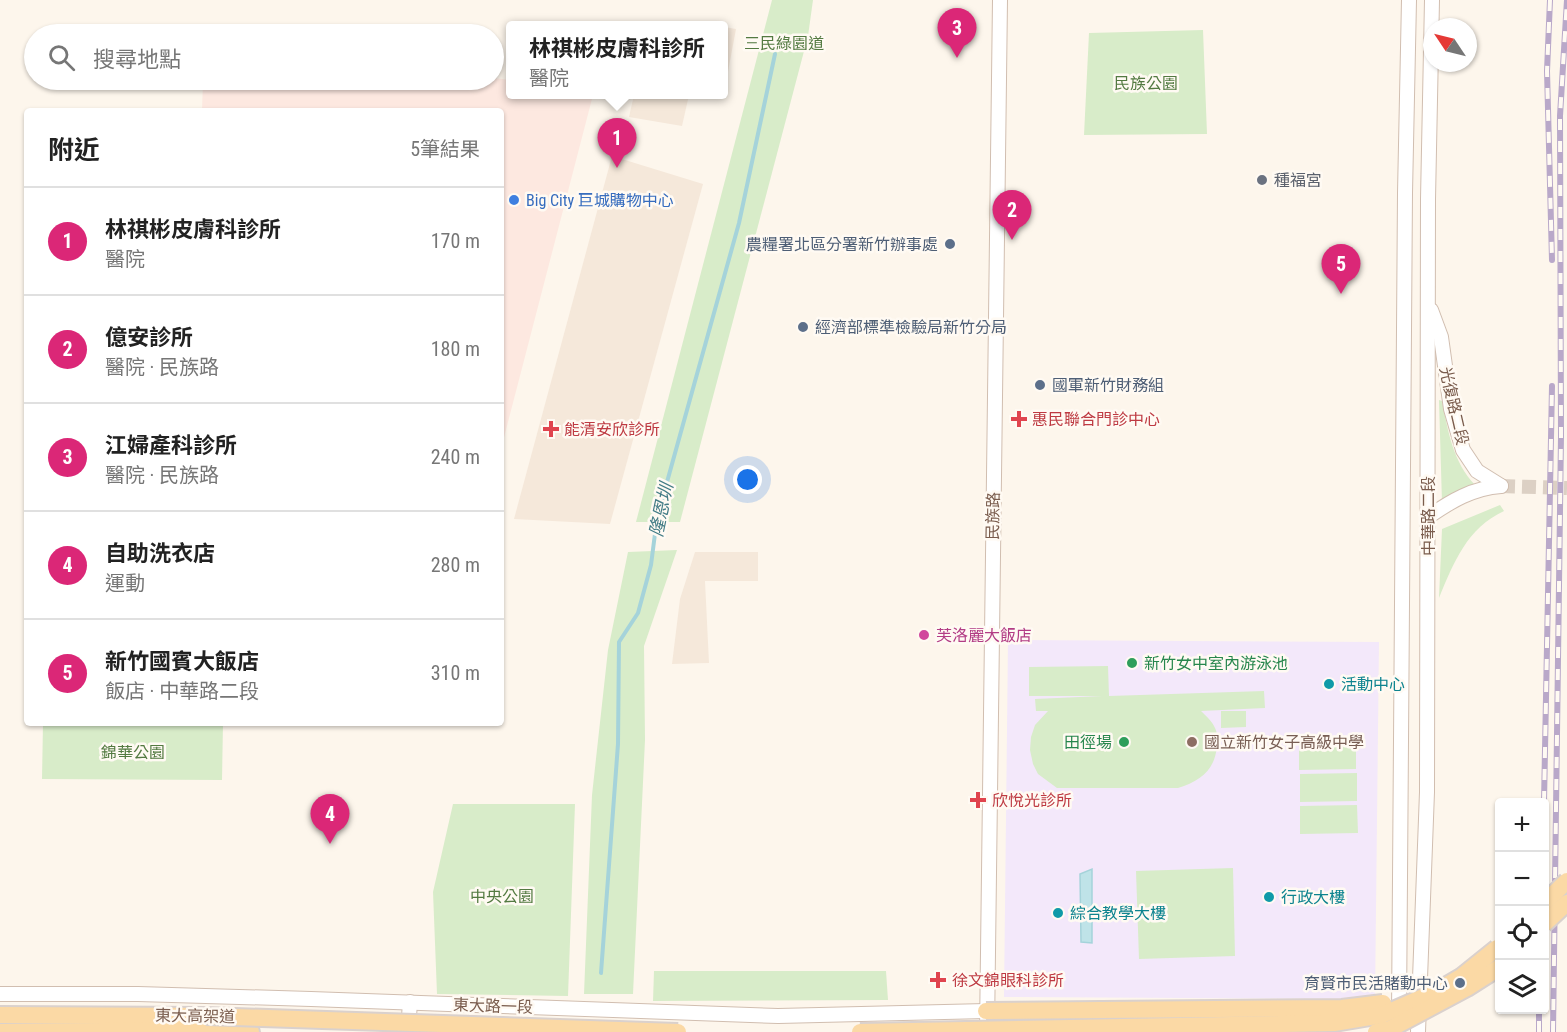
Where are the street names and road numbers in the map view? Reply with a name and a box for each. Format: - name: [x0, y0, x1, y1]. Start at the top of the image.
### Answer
- street label: 光復路二段: [1436, 365, 1472, 447]
- street label: 中華路二段: [1419, 476, 1438, 556]
- street label: 民族路: [983, 492, 1003, 540]
- street label: 東大路一段: [453, 995, 533, 1017]
- street label: 東大高架道: [155, 1006, 235, 1026]

